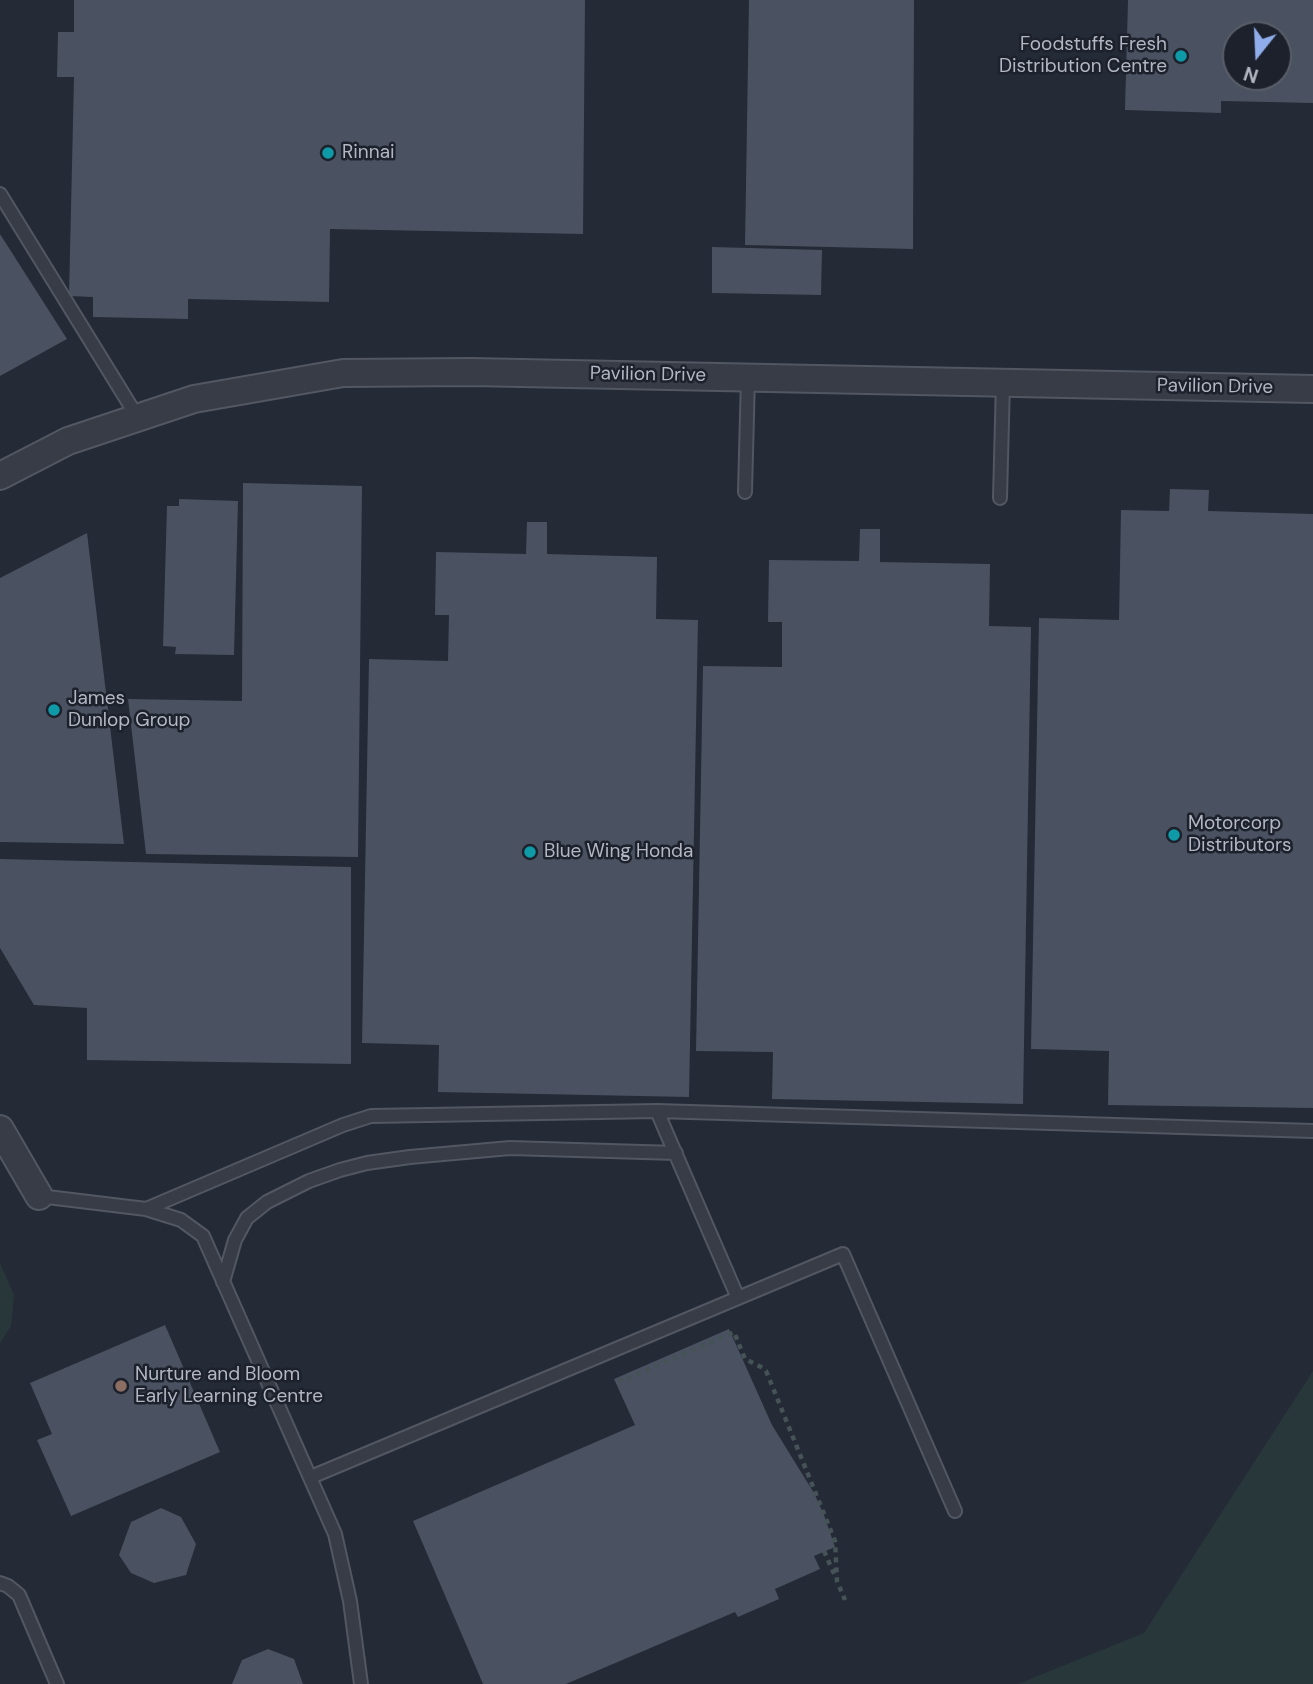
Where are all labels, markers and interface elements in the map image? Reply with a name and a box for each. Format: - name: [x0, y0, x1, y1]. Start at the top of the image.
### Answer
- north arrow: [1222, 21, 1292, 91]
- place label: Foodstuffs Fresh Distribution Centre: [999, 34, 1167, 78]
- marker: Foodstuffs Fresh Distribution Centre: [1173, 48, 1189, 64]
- text: N: [1241, 61, 1261, 89]
- place label: Rinnai: [342, 142, 395, 164]
- marker: Rinnai: [320, 145, 336, 161]
- street label: Pavilion Drive: [590, 363, 706, 387]
- street label: Pavilion Drive: [1157, 375, 1273, 399]
- place label: James Dunlop Group: [68, 688, 190, 732]
- marker: James Dunlop Group: [46, 702, 62, 718]
- place label: Motorcorp Distributors: [1188, 813, 1292, 857]
- marker: Motorcorp Distributors: [1166, 827, 1182, 843]
- place label: Blue Wing Honda: [544, 841, 693, 863]
- marker: Blue Wing Honda: [522, 844, 538, 860]
- place label: Nurture and Bloom Early Learning Centre: [135, 1364, 323, 1408]
- marker: Nurture and Bloom Early Learning Centre: [113, 1378, 129, 1394]

